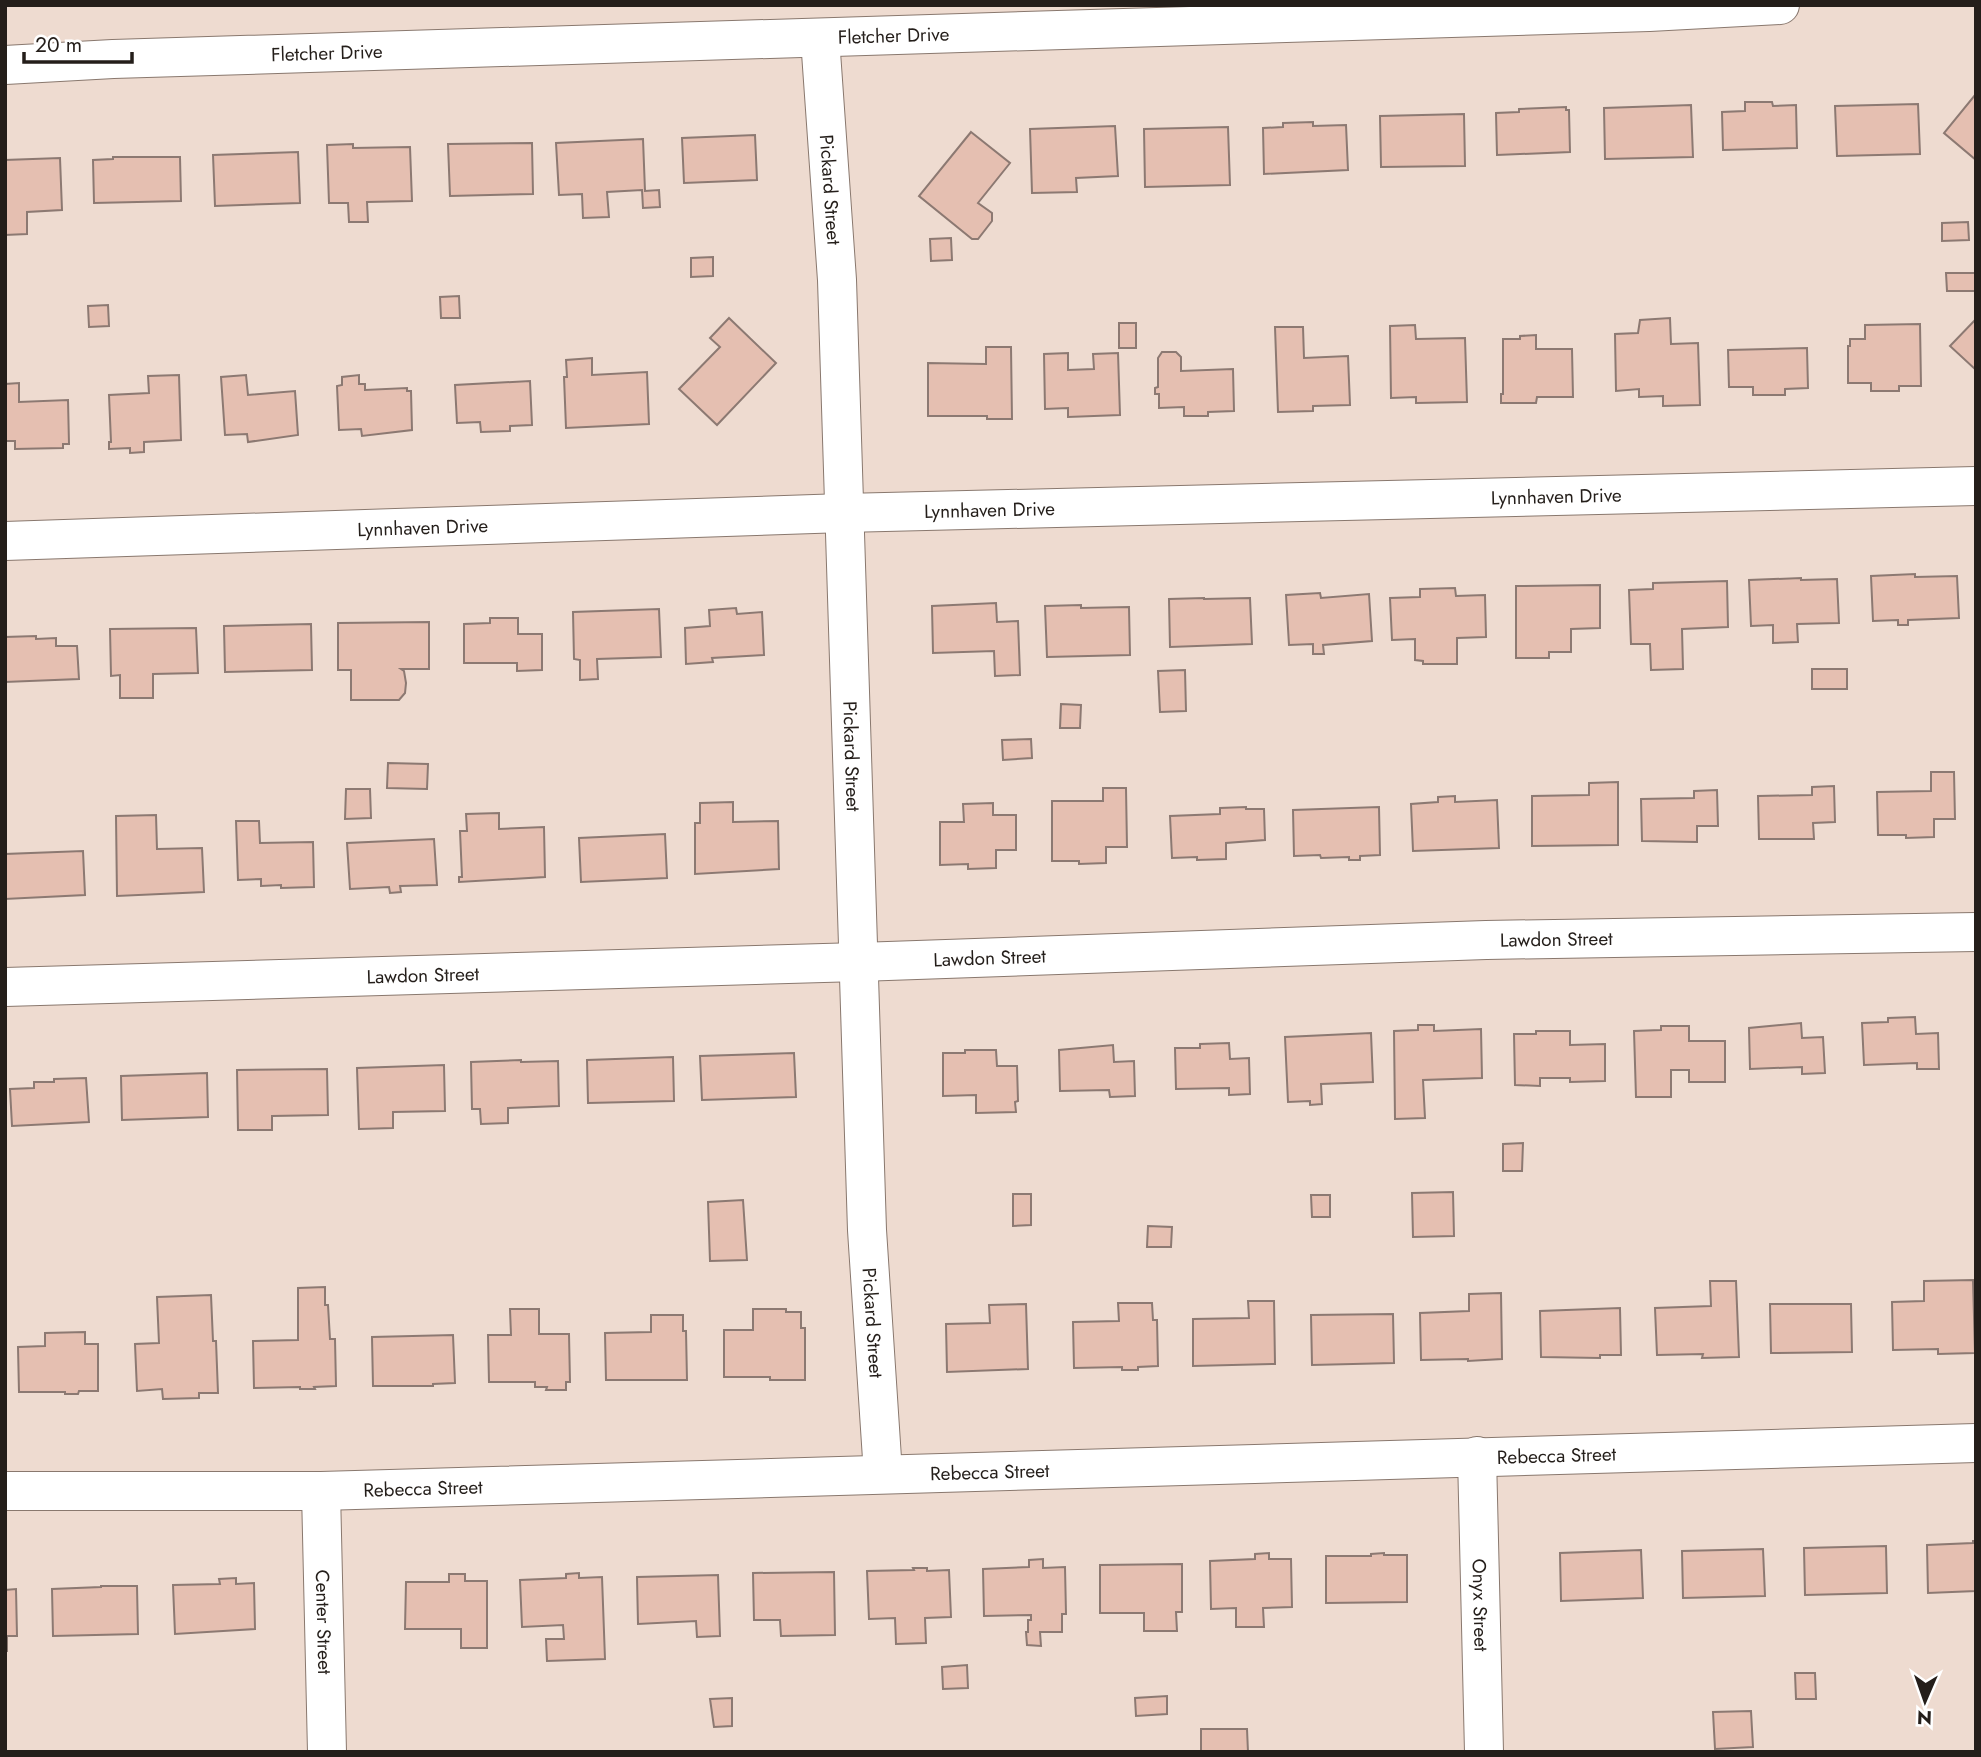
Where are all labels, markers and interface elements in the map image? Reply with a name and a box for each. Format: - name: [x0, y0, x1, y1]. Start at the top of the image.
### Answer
- street label: Fletcher Drive: [837, 20, 950, 50]
- scale bar: [24, 21, 133, 65]
- text: 20 m: [35, 30, 82, 60]
- street label: Fletcher Drive: [271, 37, 383, 68]
- street label: Pickard Street: [813, 134, 848, 246]
- street label: Lynnhaven Drive: [1491, 481, 1622, 511]
- street label: Lynnhaven Drive: [924, 494, 1055, 525]
- street label: Lynnhaven Drive: [357, 511, 489, 543]
- street label: Pickard Street: [837, 701, 867, 812]
- street label: Lawdon Street: [1500, 924, 1613, 953]
- street label: Lawdon Street: [933, 942, 1047, 973]
- street label: Lawdon Street: [366, 960, 480, 990]
- street label: Pickard Street: [856, 1267, 890, 1379]
- street label: Rebecca Street: [1496, 1440, 1617, 1470]
- street label: Rebecca Street: [930, 1456, 1050, 1487]
- street label: Rebecca Street: [363, 1473, 484, 1503]
- street label: Onyx Street: [1466, 1558, 1495, 1652]
- street label: Center Street: [309, 1569, 339, 1675]
- north arrow: [1890, 1666, 1960, 1736]
- text: N: [1916, 1704, 1932, 1731]

